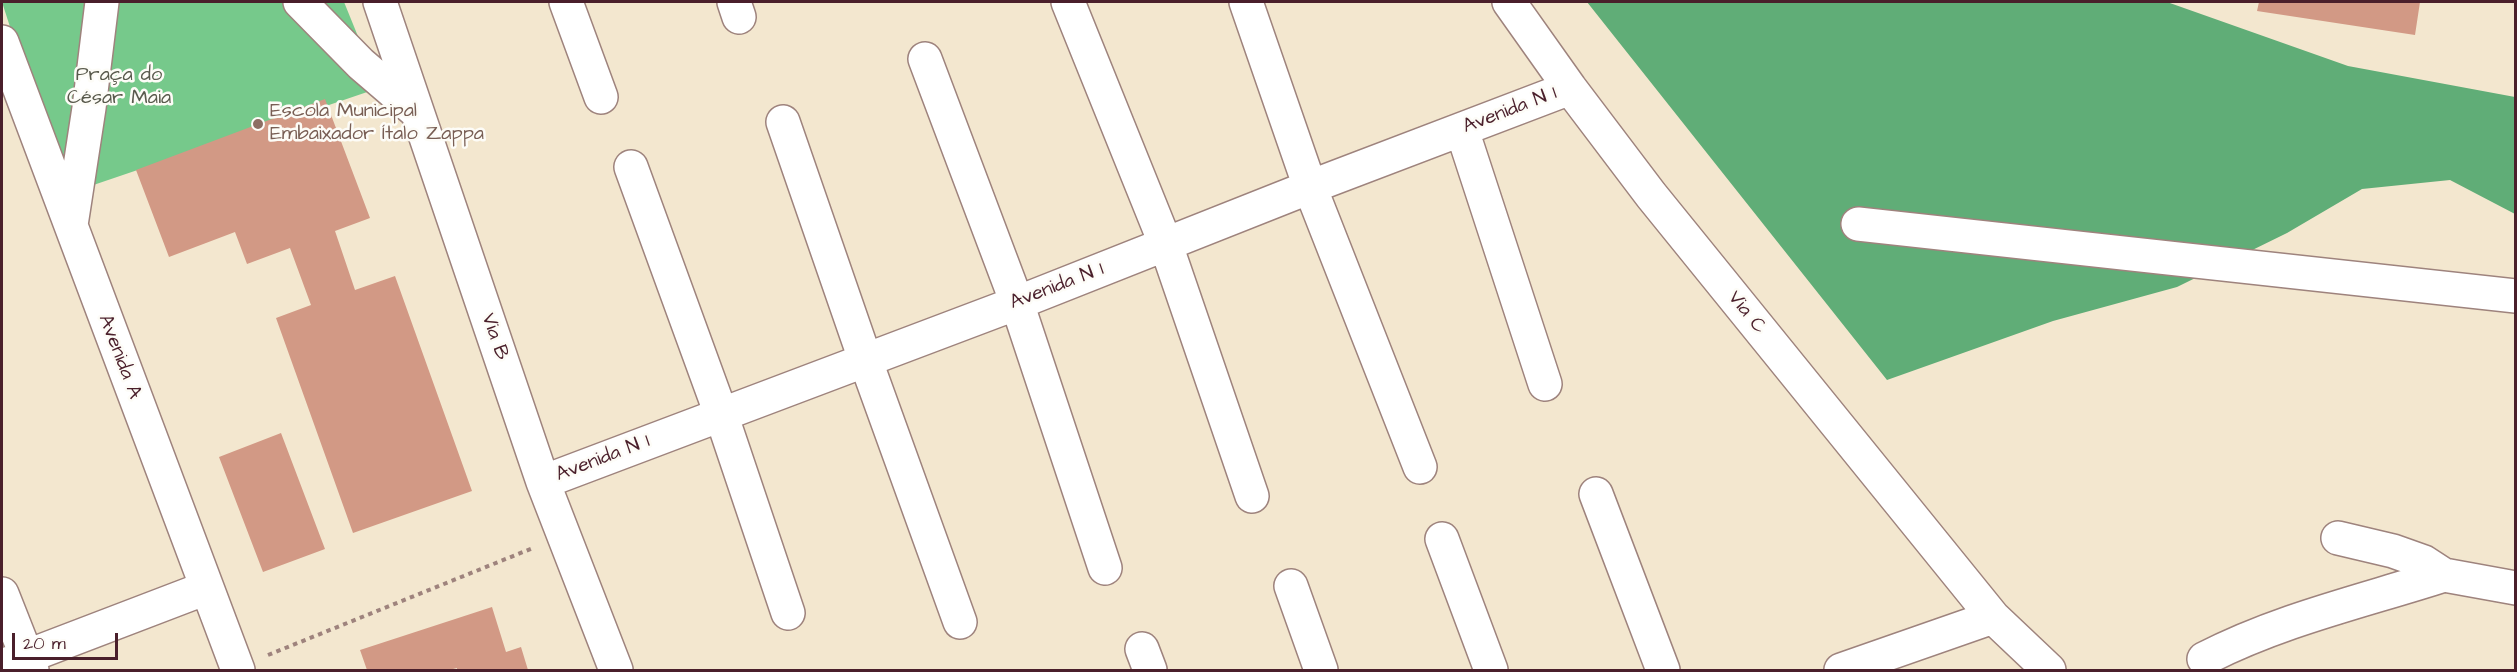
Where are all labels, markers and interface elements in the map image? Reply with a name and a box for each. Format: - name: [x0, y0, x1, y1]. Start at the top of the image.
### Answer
- park label: Praça do César Maia: [67, 64, 171, 111]
- street label: Avenida N 1: [1460, 82, 1560, 140]
- place label: Escola Municipal Embaixador Ítalo Zappa: [270, 100, 484, 147]
- marker: Escola Municipal Embaixador Ítalo Zappa: [251, 117, 265, 131]
- street label: Avenida N 1: [1007, 258, 1107, 316]
- street label: Via C: [1722, 287, 1770, 339]
- street label: Via B: [475, 310, 513, 364]
- street label: Avenida A: [92, 311, 146, 403]
- street label: Avenida N 1: [553, 430, 653, 488]
- scale bar: [15, 621, 122, 659]
- text: 20 m: [23, 631, 66, 656]

